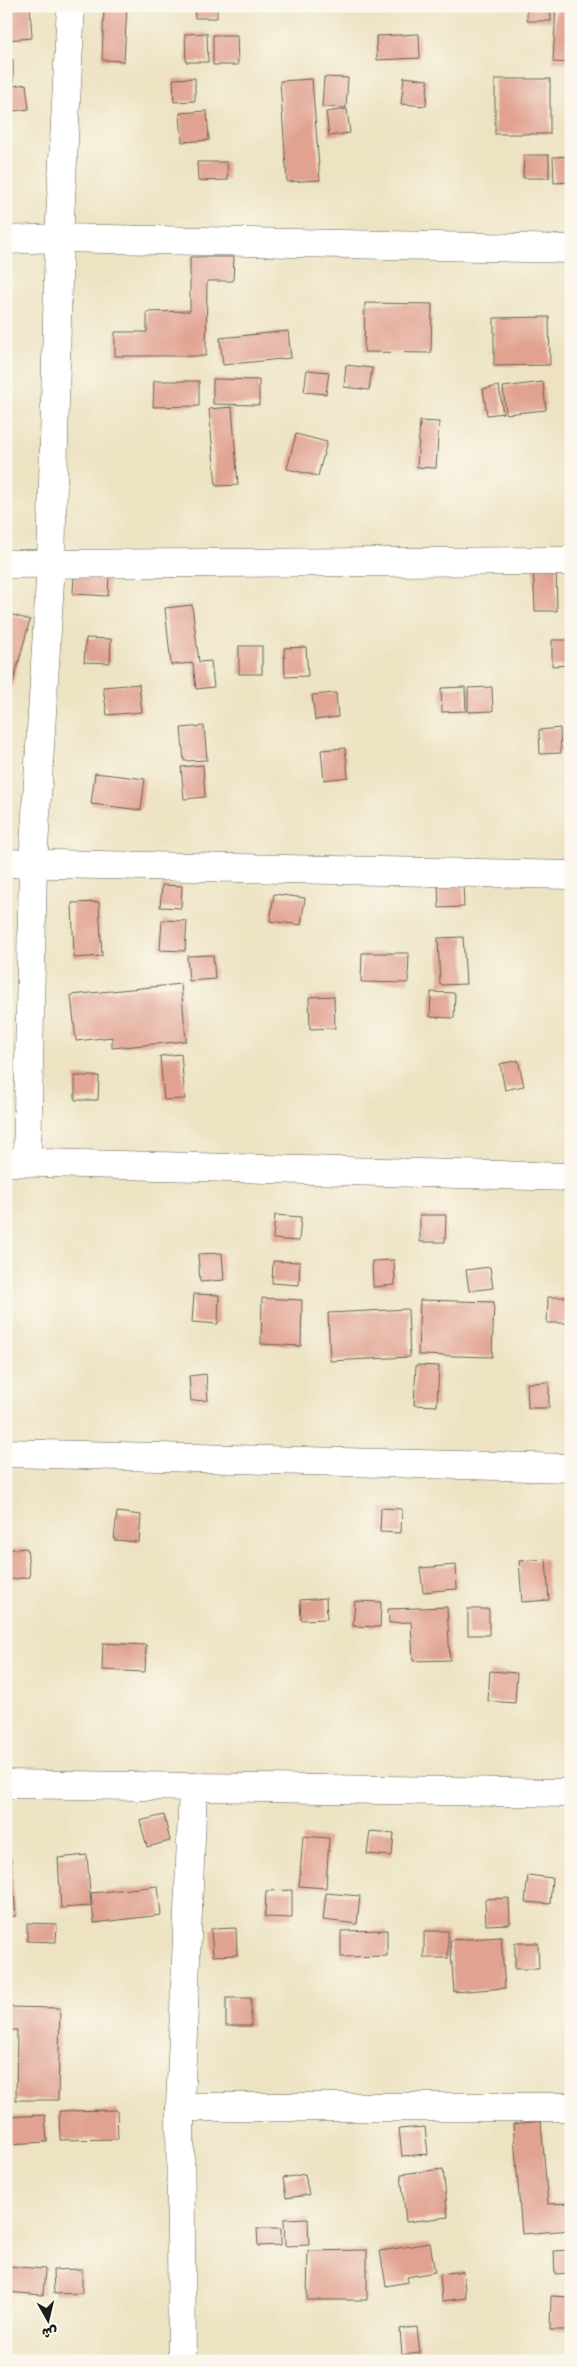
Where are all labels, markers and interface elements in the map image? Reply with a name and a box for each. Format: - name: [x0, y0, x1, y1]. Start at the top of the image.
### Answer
- north arrow: [22, 2294, 72, 2344]
- text: ش: [41, 2322, 59, 2345]

